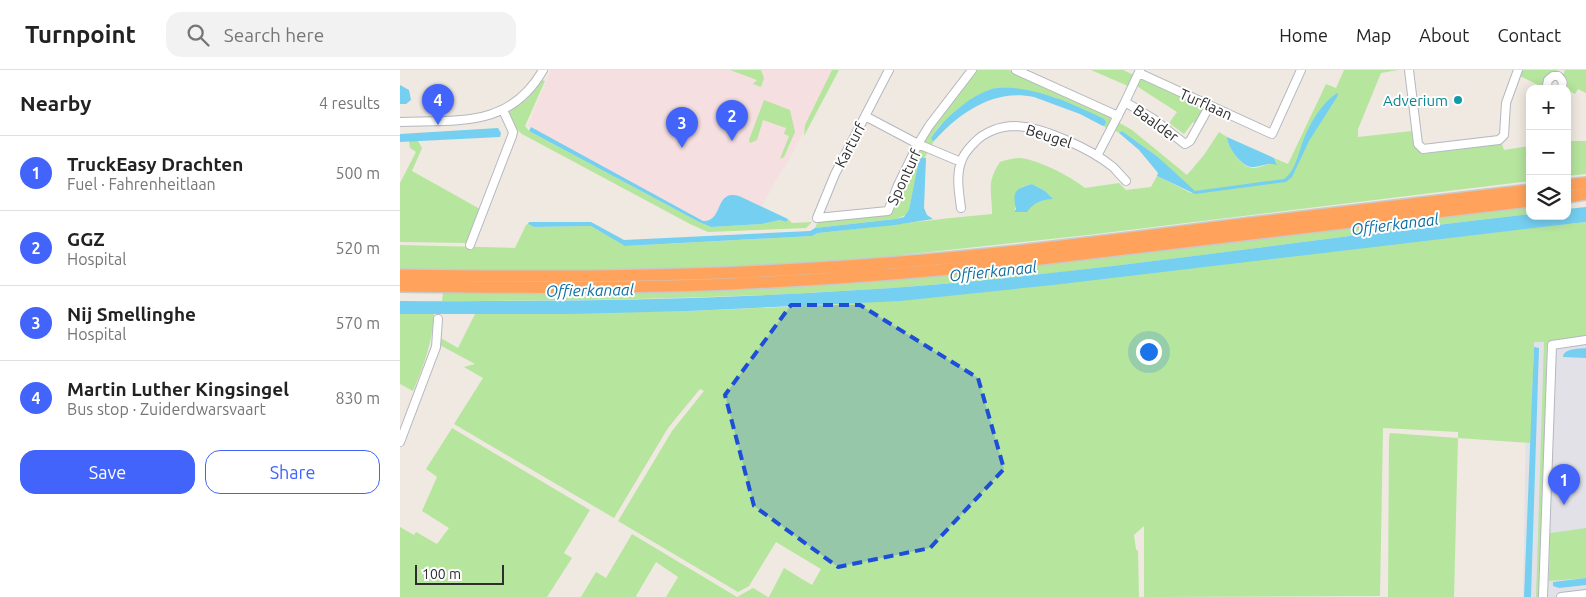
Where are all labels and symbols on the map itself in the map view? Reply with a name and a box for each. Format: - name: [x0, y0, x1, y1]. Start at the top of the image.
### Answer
- pin: 4: [422, 84, 454, 125]
- street label: Turflaan: [1177, 85, 1235, 123]
- place label: Adverium: [1383, 92, 1448, 109]
- marker: Adverium: [1452, 94, 1464, 106]
- pin: 2: [716, 100, 748, 141]
- street label: Baalder: [1130, 101, 1182, 145]
- pin: 3: [666, 107, 698, 148]
- street label: Karturf: [831, 119, 869, 170]
- street label: Beugel: [1024, 121, 1074, 151]
- street label: Sponturf: [884, 146, 924, 208]
- water label: Offierkanaal: [1350, 210, 1441, 239]
- water label: Offierkanaal: [948, 257, 1038, 286]
- water label: Offierkanaal: [546, 280, 635, 301]
- your location: [1136, 339, 1162, 365]
- pin: 1: [1548, 464, 1580, 505]
- scale bar: [415, 562, 504, 585]

